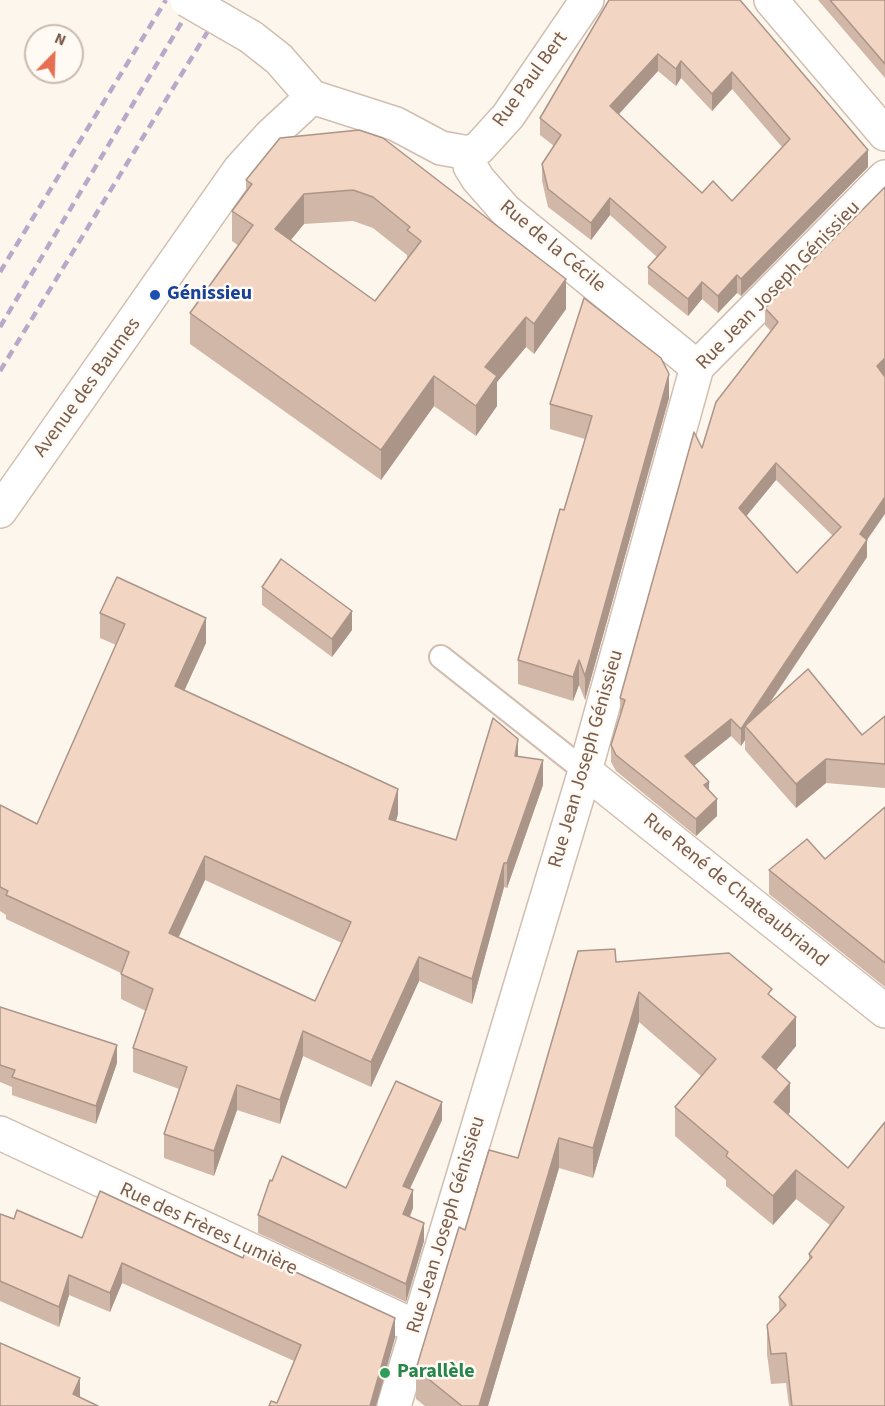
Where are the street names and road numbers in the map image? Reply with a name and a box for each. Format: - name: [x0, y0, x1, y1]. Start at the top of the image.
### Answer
- street label: Rue Paul Bert: [488, 28, 574, 132]
- street label: Rue de la Cécile: [494, 196, 610, 298]
- street label: Rue Jean Joseph Génissieu: [692, 196, 866, 376]
- street label: Avenue des Baumes: [29, 314, 147, 462]
- street label: Rue Jean Joseph Génissieu: [544, 647, 630, 871]
- street label: Rue René de Chateaubriand: [638, 809, 832, 973]
- street label: Rue Jean Joseph Génissieu: [403, 1114, 491, 1336]
- street label: Rue des Frères Lumière: [115, 1178, 301, 1282]

